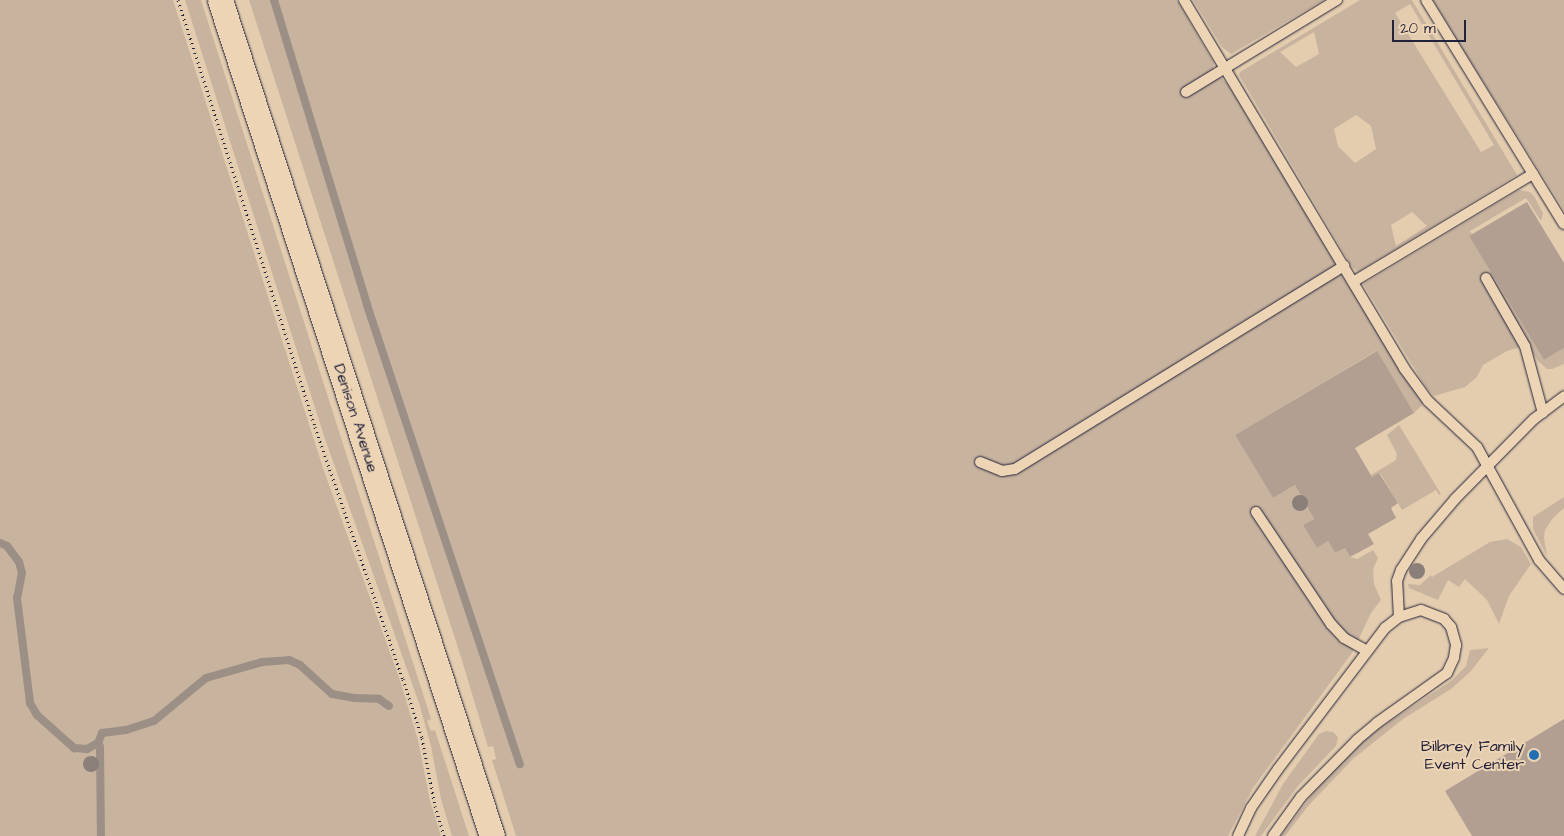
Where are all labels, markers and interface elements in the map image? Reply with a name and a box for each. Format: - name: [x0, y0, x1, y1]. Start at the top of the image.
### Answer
- scale bar: [1394, 10, 1468, 42]
- text: 20 m: [1400, 18, 1436, 39]
- street label: Denison Avenue: [329, 361, 383, 475]
- place label: Bilbrey Family Event Center: [1421, 736, 1524, 774]
- marker: Bilbrey Family Event Center: [1528, 749, 1540, 761]

